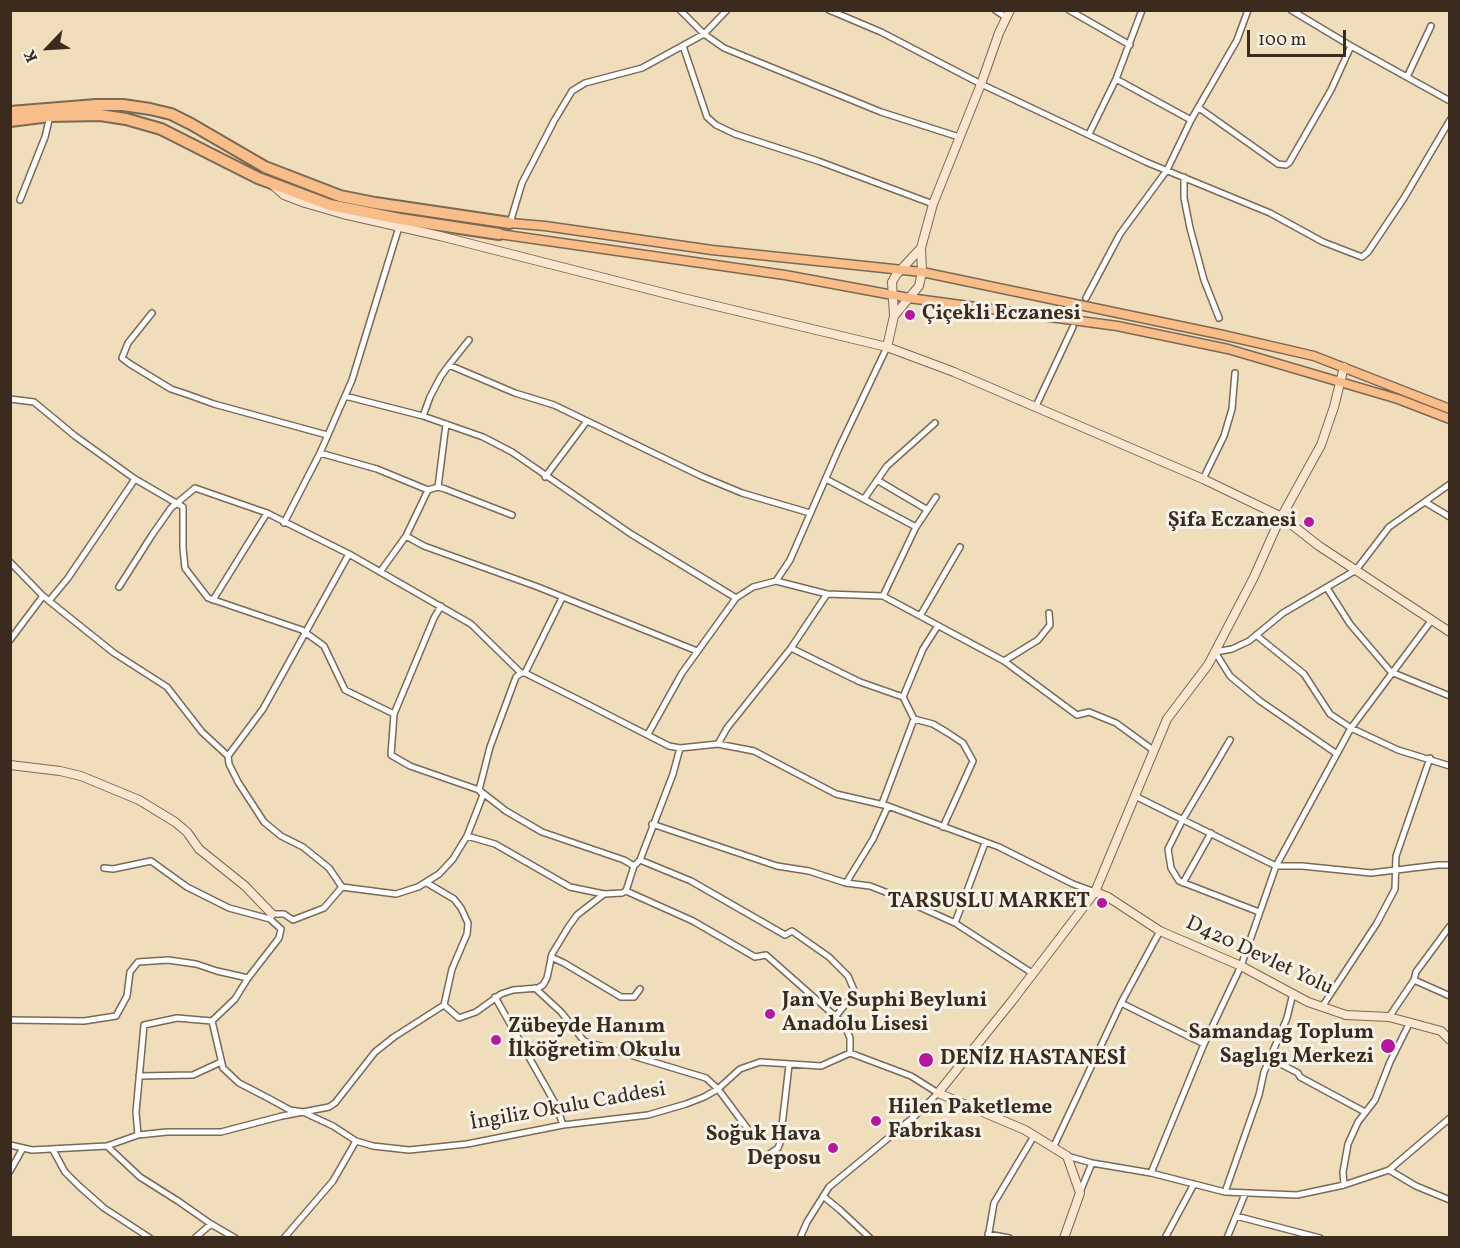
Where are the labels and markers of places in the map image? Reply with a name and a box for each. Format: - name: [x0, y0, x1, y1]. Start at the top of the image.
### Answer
- place label: Çiçekli Eczanesi: [922, 302, 1081, 328]
- marker: Çiçekli Eczanesi: [903, 308, 917, 322]
- place label: Şifa Eczanesi: [1168, 509, 1297, 535]
- marker: Şifa Eczanesi: [1302, 515, 1316, 529]
- place label: TARSUSLU MARKET: [887, 890, 1090, 916]
- marker: TARSUSLU MARKET: [1095, 896, 1109, 910]
- place label: Jan Ve Suphi Beyluni Anadolu Lisesi: [782, 989, 987, 1039]
- marker: Jan Ve Suphi Beyluni Anadolu Lisesi: [763, 1007, 777, 1021]
- place label: Zübeyde Hanım İlköğretim Okulu: [508, 1015, 681, 1065]
- place label: Samandag Toplum Saglıgı Merkezi: [1188, 1021, 1374, 1071]
- marker: Zübeyde Hanım İlköğretim Okulu: [489, 1033, 503, 1047]
- marker: Samandag Toplum Saglıgı Merkezi: [1379, 1037, 1397, 1055]
- place label: DENİZ HASTANESİ: [940, 1047, 1126, 1073]
- marker: DENİZ HASTANESİ: [917, 1051, 935, 1069]
- place label: Hilen Paketleme Fabrikası: [888, 1096, 1052, 1146]
- marker: Hilen Paketleme Fabrikası: [869, 1114, 883, 1128]
- place label: Soğuk Hava Deposu: [706, 1123, 821, 1173]
- marker: Soğuk Hava Deposu: [826, 1141, 840, 1155]

